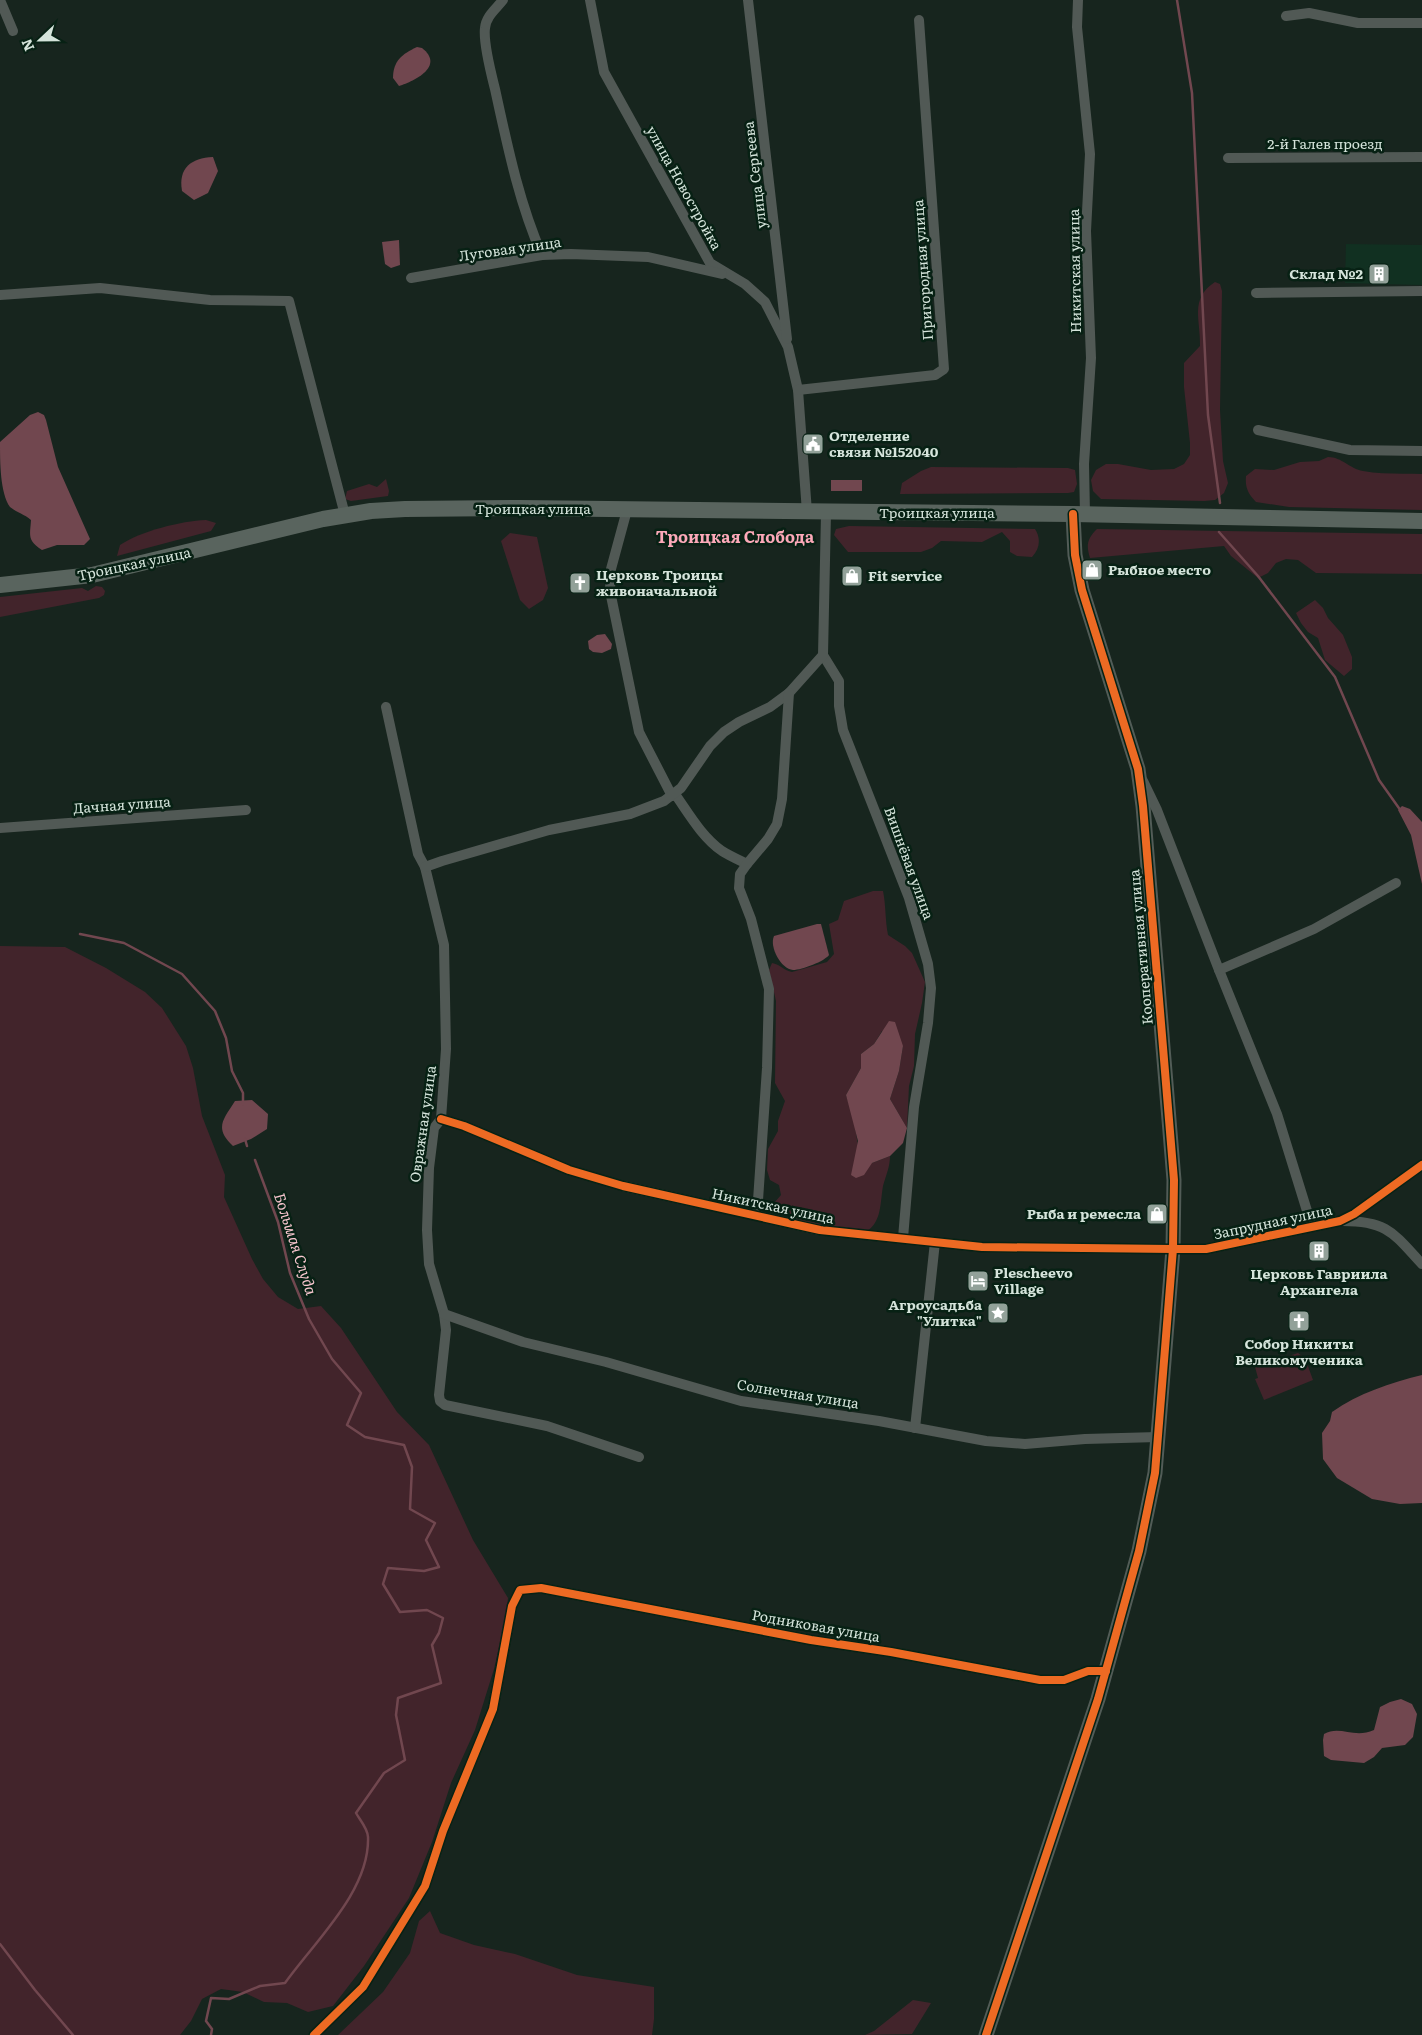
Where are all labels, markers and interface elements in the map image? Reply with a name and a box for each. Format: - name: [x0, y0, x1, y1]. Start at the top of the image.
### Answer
- north arrow: [15, 15, 65, 65]
- text: N: [15, 36, 38, 54]
- street label: улица Сергеева: [737, 120, 771, 230]
- street label: улица Новостройка: [642, 122, 728, 254]
- street label: 2-й Галев проезд: [1267, 133, 1383, 153]
- street label: Пригородная улица: [907, 198, 937, 341]
- street label: Никитская улица: [1063, 208, 1085, 333]
- street label: Луговая улица: [457, 231, 563, 265]
- building icon: Склад №2: [1367, 262, 1391, 286]
- place label: Склад №2: [1289, 263, 1363, 283]
- place label: Отделение связи №152040: [829, 425, 939, 461]
- public building icon: Отделение связи №152040: [801, 432, 825, 456]
- street label: Троицкая улица: [475, 498, 591, 518]
- street label: Троицкая улица: [879, 502, 995, 522]
- district label: Троицкая Слобода: [656, 524, 815, 548]
- street label: Троицкая улица: [75, 541, 193, 585]
- shop icon: Рыбное место: [1080, 558, 1104, 582]
- place label: Рыбное место: [1108, 559, 1211, 579]
- place label: Церковь Троицы живоначальной: [596, 564, 723, 600]
- shop icon: Fit service: [840, 564, 864, 588]
- place label: Fit service: [868, 565, 942, 585]
- church icon: Церковь Троицы живоначальной: [568, 571, 592, 595]
- street label: Дачная улица: [73, 791, 172, 817]
- street label: Вишнёвая улица: [880, 803, 940, 922]
- street label: Кооперативная улица: [1123, 868, 1157, 1026]
- street label: Овражная улица: [404, 1064, 440, 1184]
- street label: Никитская улица: [710, 1182, 837, 1228]
- water label: Большая Слуда: [269, 1189, 324, 1298]
- street label: Запрудная улица: [1212, 1199, 1334, 1243]
- shop icon: Рыба и ремесла: [1145, 1202, 1169, 1226]
- place label: Рыба и ремесла: [1027, 1203, 1142, 1223]
- building icon: Церковь Гавриила Архангела: [1307, 1239, 1331, 1263]
- place label: Plescheevo Village: [994, 1262, 1073, 1298]
- place label: Церковь Гавриила Архангела: [1250, 1263, 1389, 1299]
- hotel icon: Plescheevo Village: [966, 1269, 990, 1293]
- place label: Агроусадьба "Улитка": [889, 1294, 983, 1330]
- place icon: Агроусадьба "Улитка": [986, 1301, 1010, 1325]
- church icon: Собор Никиты Великомученика: [1287, 1309, 1311, 1333]
- place label: Собор Никиты Великомученика: [1235, 1333, 1364, 1369]
- street label: Солнечная улица: [736, 1373, 861, 1413]
- street label: Родниковая улица: [751, 1604, 882, 1646]

